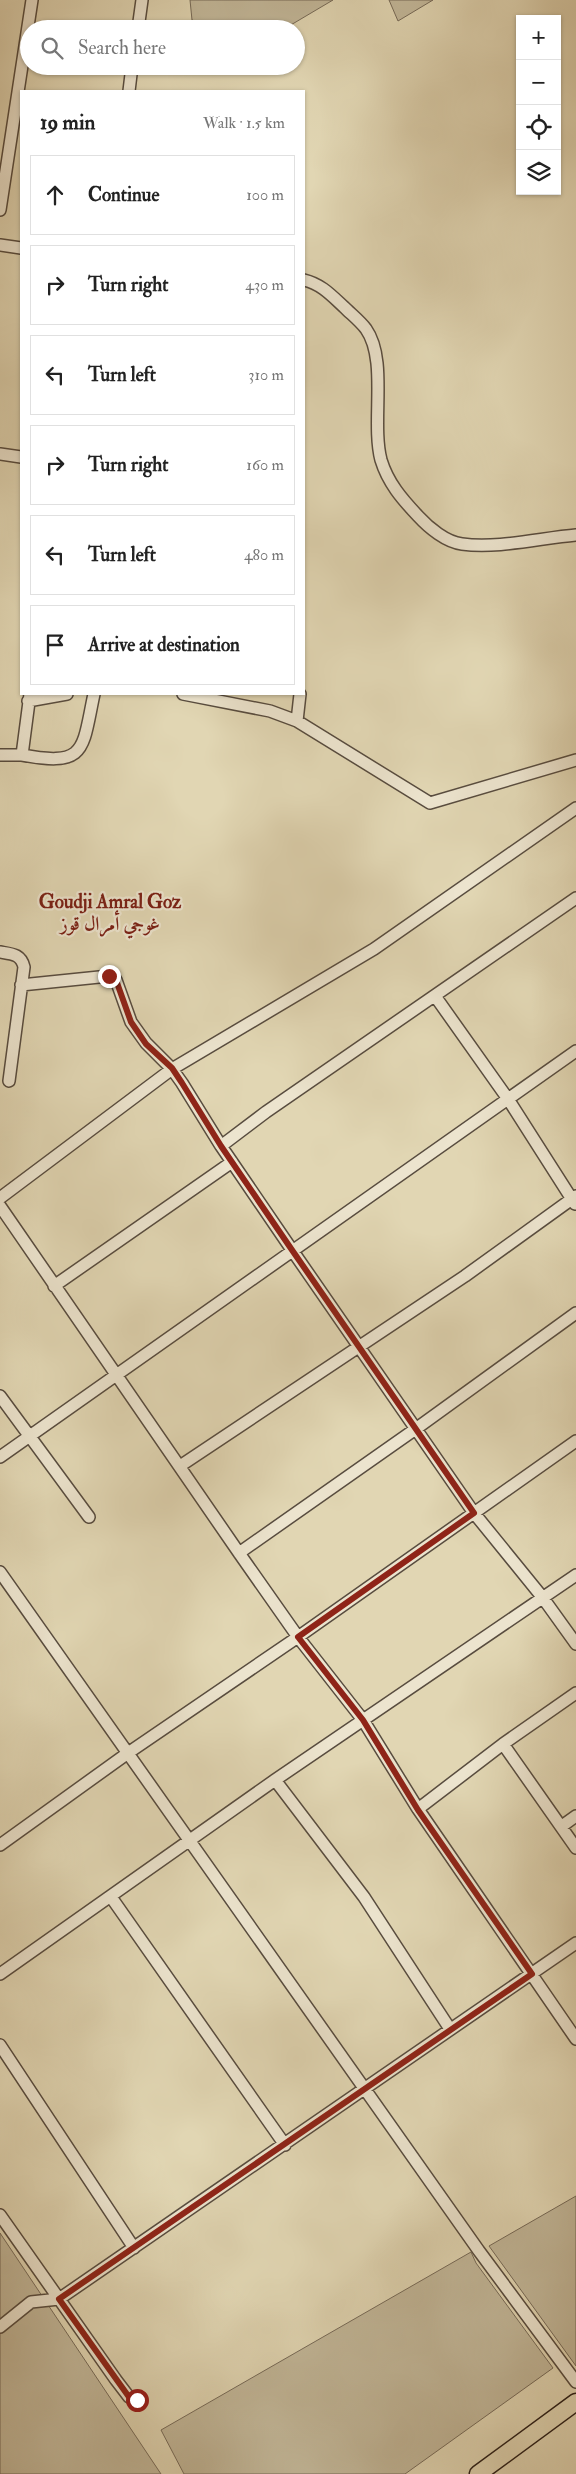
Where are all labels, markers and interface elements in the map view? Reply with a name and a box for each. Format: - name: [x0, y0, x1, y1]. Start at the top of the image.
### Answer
- map controls: [516, 15, 561, 195]
- button: +: [516, 15, 561, 60]
- search box: [20, 20, 305, 75]
- icon: search: [38, 34, 66, 62]
- text: Search here: [78, 36, 166, 60]
- button: −: [516, 60, 561, 105]
- button: locate: [516, 105, 561, 150]
- text: 19 min: [40, 109, 95, 136]
- text: Walk · 1.5 km: [203, 113, 285, 133]
- button: layers: [516, 150, 561, 195]
- icon: ahead: [41, 181, 69, 209]
- text: Continue: [88, 183, 159, 207]
- text: 100 m: [246, 185, 284, 205]
- icon: right: [41, 271, 69, 299]
- text: Turn right: [88, 273, 168, 297]
- text: 430 m: [245, 275, 284, 295]
- icon: left: [41, 361, 69, 389]
- text: Turn left: [88, 363, 156, 387]
- text: 310 m: [248, 365, 284, 385]
- icon: right: [41, 451, 69, 479]
- text: Turn right: [88, 453, 168, 477]
- text: 160 m: [246, 455, 284, 475]
- icon: left: [41, 541, 69, 569]
- text: Turn left: [88, 543, 156, 567]
- text: 480 m: [244, 545, 284, 565]
- icon: arrive: [41, 631, 69, 659]
- text: Arrive at destination: [88, 633, 240, 657]
- district label: Goudji Amral Goz غوجي أمرال قوز: [39, 890, 182, 939]
- route end: [98, 965, 121, 988]
- route start: [126, 2389, 149, 2412]

